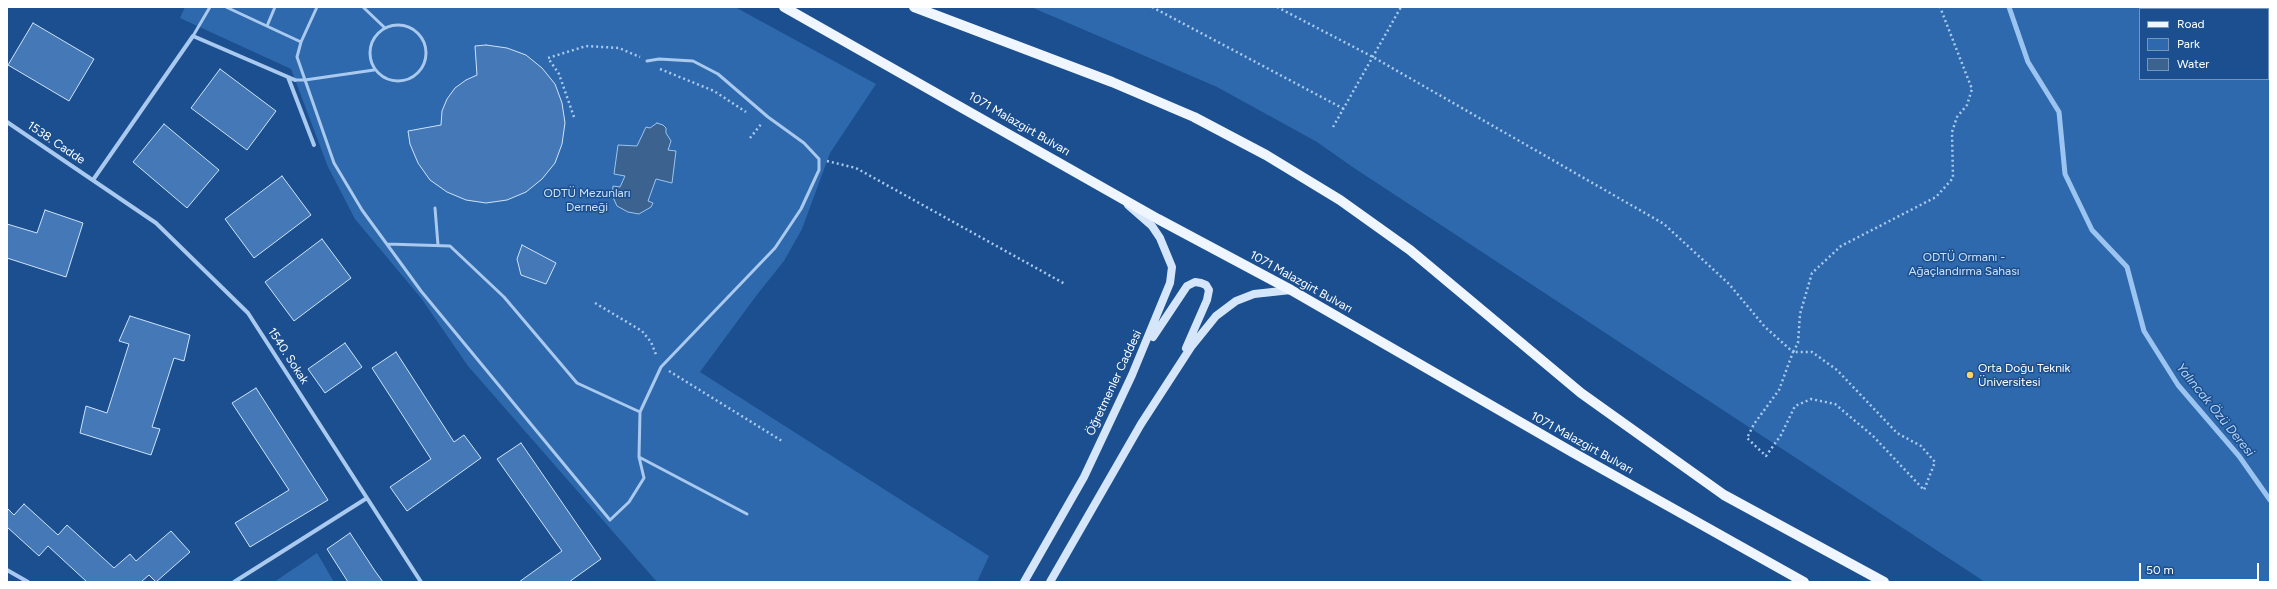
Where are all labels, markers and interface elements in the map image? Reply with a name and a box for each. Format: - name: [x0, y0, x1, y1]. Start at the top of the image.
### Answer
- legend: [2139, 8, 2269, 80]
- text: Road: [2177, 17, 2205, 31]
- text: Park: [2177, 37, 2200, 51]
- text: Water: [2177, 57, 2209, 71]
- street label: 1071 Malazgirt Bulvarı: [966, 89, 1072, 159]
- street label: 1538. Cadde: [24, 118, 88, 168]
- park label: ODTÜ Mezunları Derneği: [543, 186, 631, 214]
- street label: 1071 Malazgirt Bulvarı: [1247, 248, 1355, 316]
- park label: ODTÜ Ormanı - Ağaçlandırma Sahası: [1908, 250, 2020, 278]
- street label: 1540. Sokak: [264, 325, 312, 387]
- street label: Öğretmenler Caddesi: [1083, 328, 1145, 438]
- water label: Yalıncak Özü Deresi: [2173, 360, 2257, 460]
- place label: Orta Doğu Teknik Üniversitesi: [1978, 361, 2070, 389]
- marker: Orta Doğu Teknik Üniversitesi: [1965, 370, 1975, 380]
- street label: 1071 Malazgirt Bulvarı: [1528, 409, 1636, 477]
- scale bar: [2141, 555, 2261, 581]
- text: 50 m: [2146, 563, 2174, 577]

